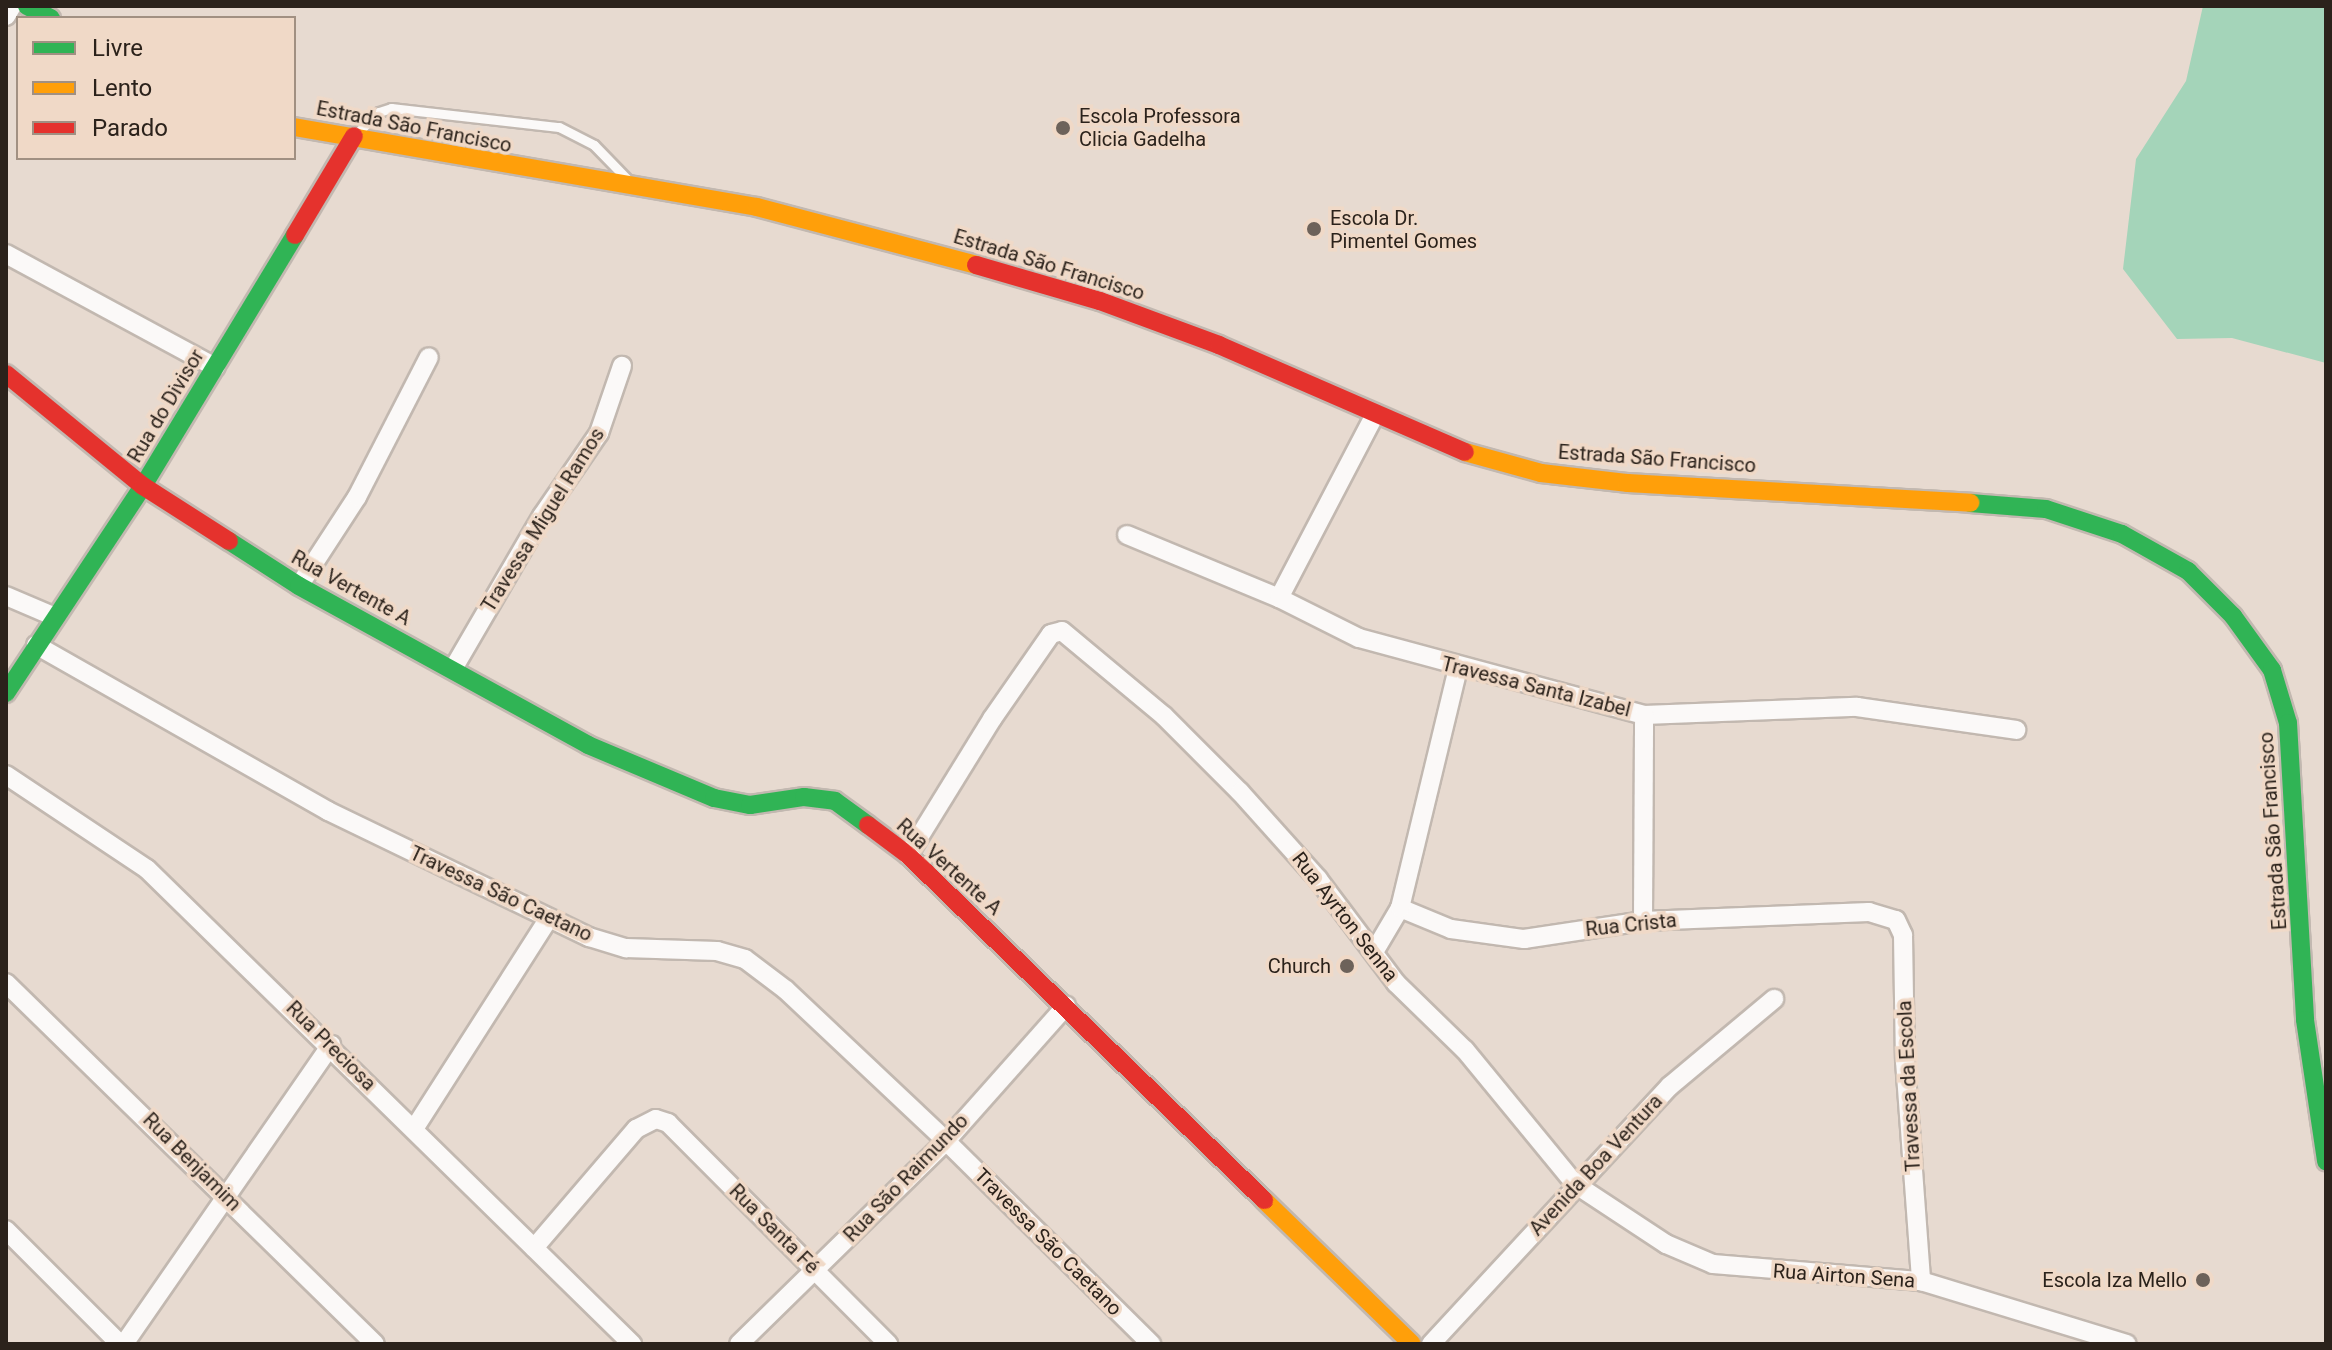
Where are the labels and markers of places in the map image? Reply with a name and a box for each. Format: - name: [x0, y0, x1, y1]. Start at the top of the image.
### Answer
- place label: Escola Professora Clicia Gadelha: [1079, 104, 1241, 151]
- marker: Escola Professora Clicia Gadelha: [1054, 119, 1072, 137]
- place label: Escola Dr. Pimentel Gomes: [1330, 206, 1477, 253]
- marker: Escola Dr. Pimentel Gomes: [1305, 220, 1323, 238]
- place label: Church: [1268, 954, 1331, 978]
- marker: Church: [1338, 957, 1356, 975]
- place label: Escola Iza Mello: [2042, 1268, 2187, 1292]
- marker: Escola Iza Mello: [2194, 1271, 2212, 1289]

